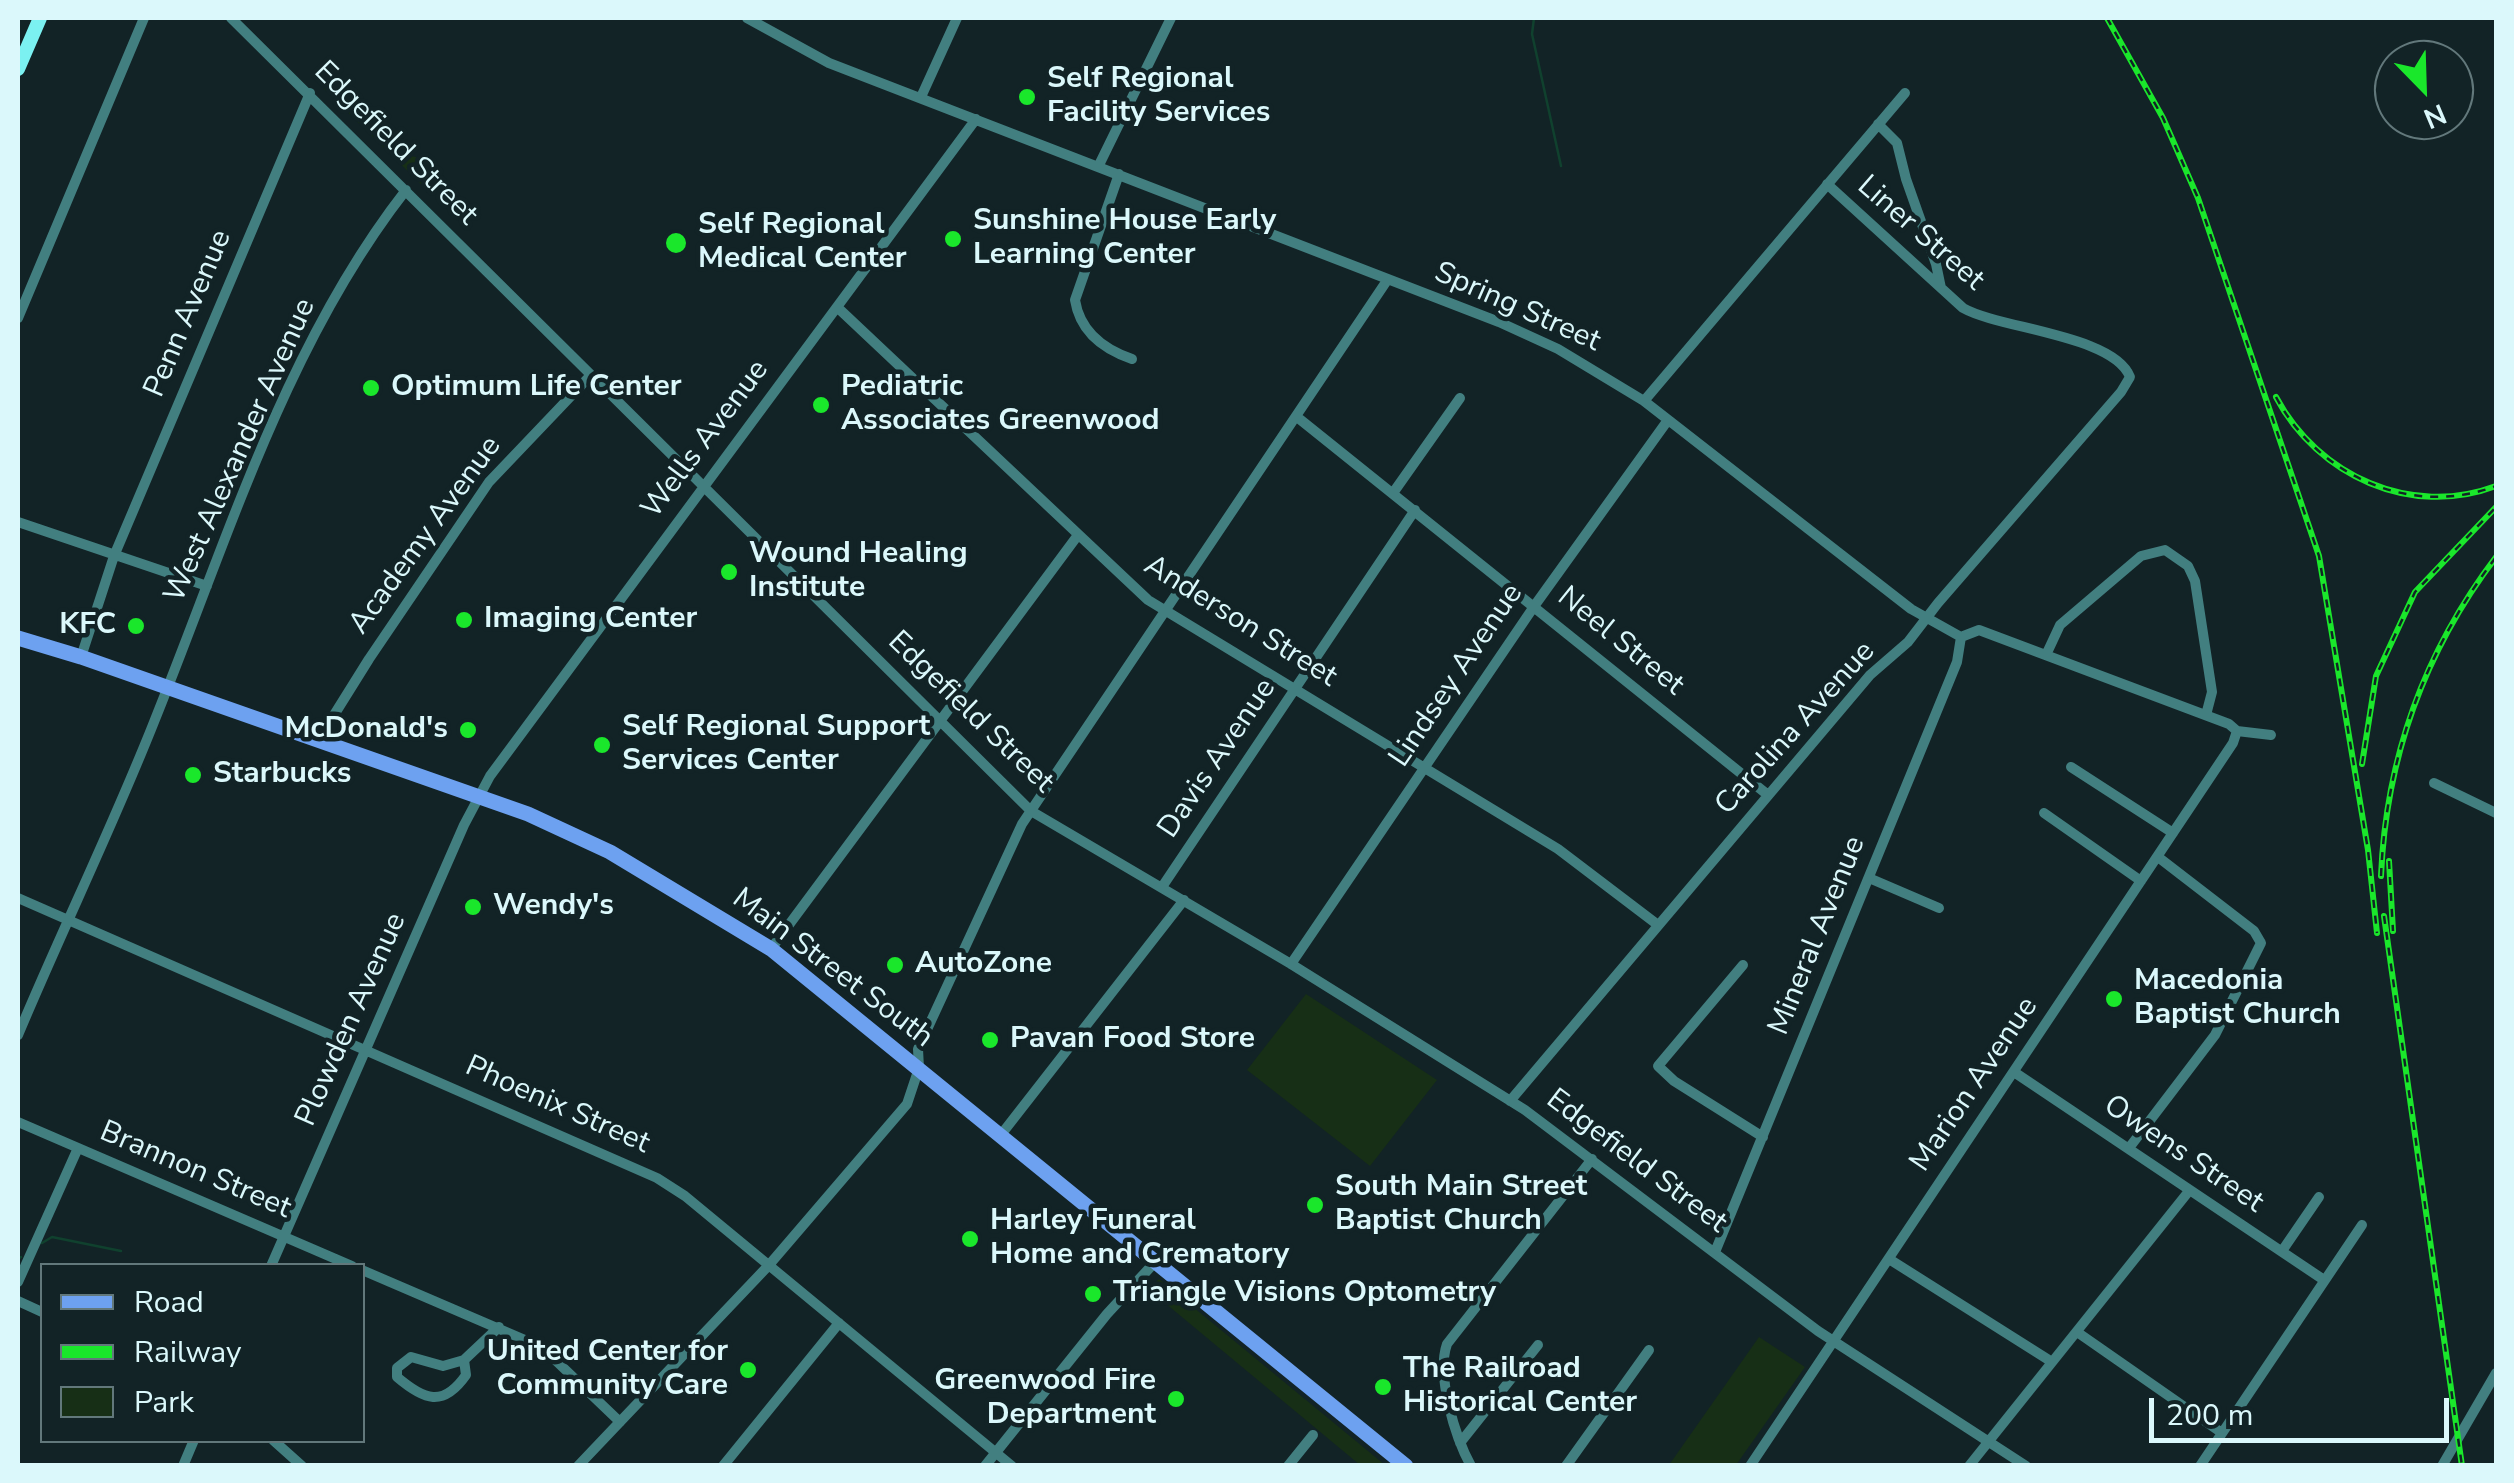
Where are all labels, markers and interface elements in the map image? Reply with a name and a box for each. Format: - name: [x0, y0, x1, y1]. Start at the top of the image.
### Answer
- north arrow: [2374, 40, 2474, 140]
- street label: Edgefield Street: [306, 55, 484, 233]
- place label: Self Regional Facility Services: [1047, 62, 1270, 132]
- marker: Self Regional Facility Services: [1016, 86, 1038, 108]
- text: N: [2418, 94, 2452, 137]
- street label: Liner Street: [1849, 169, 1991, 299]
- place label: Sunshine House Early Learning Center: [973, 204, 1276, 274]
- place label: Self Regional Medical Center: [698, 208, 907, 278]
- street label: Penn Avenue: [138, 225, 240, 403]
- marker: Sunshine House Early Learning Center: [942, 228, 964, 250]
- marker: Self Regional Medical Center: [663, 230, 689, 256]
- street label: Spring Street: [1428, 255, 1606, 361]
- street label: West Alexander Avenue: [158, 294, 324, 608]
- street label: Wells Avenue: [635, 354, 777, 526]
- place label: Optimum Life Center: [391, 370, 682, 406]
- place label: Pediatric Associates Greenwood: [841, 370, 1160, 440]
- marker: Optimum Life Center: [360, 377, 382, 399]
- marker: Pediatric Associates Greenwood: [810, 394, 832, 416]
- street label: Academy Avenue: [342, 430, 510, 642]
- place label: Wound Healing Institute: [749, 537, 968, 608]
- street label: Anderson Street: [1137, 548, 1343, 696]
- marker: Wound Healing Institute: [718, 561, 740, 583]
- street label: Lindsey Avenue: [1382, 578, 1532, 774]
- street label: Neel Street: [1549, 580, 1691, 704]
- place label: Imaging Center: [484, 602, 697, 638]
- place label: KFC: [59, 608, 116, 644]
- marker: Imaging Center: [453, 609, 475, 631]
- marker: KFC: [125, 615, 147, 637]
- street label: Edgefield Street: [879, 625, 1061, 801]
- street label: Carolina Avenue: [1709, 635, 1883, 823]
- street label: Davis Avenue: [1151, 672, 1285, 846]
- place label: Self Regional Support Services Center: [622, 710, 930, 780]
- place label: McDonald's: [284, 712, 448, 748]
- marker: McDonald's: [457, 719, 479, 741]
- marker: Self Regional Support Services Center: [591, 734, 613, 756]
- place label: Starbucks: [213, 757, 351, 793]
- marker: Starbucks: [182, 764, 204, 786]
- street label: Mineral Avenue: [1762, 832, 1874, 1040]
- street label: Main Street South: [724, 882, 940, 1056]
- place label: Wendy's: [493, 889, 614, 925]
- marker: Wendy's: [462, 896, 484, 918]
- street label: Plowden Avenue: [289, 908, 415, 1132]
- place label: AutoZone: [915, 947, 1052, 983]
- marker: AutoZone: [884, 954, 906, 976]
- place label: Macedonia Baptist Church: [2134, 964, 2341, 1034]
- marker: Macedonia Baptist Church: [2103, 988, 2125, 1010]
- street label: Marion Avenue: [1903, 991, 2047, 1179]
- place label: Pavan Food Store: [1010, 1022, 1255, 1058]
- marker: Pavan Food Store: [979, 1029, 1001, 1051]
- street label: Phoenix Street: [459, 1049, 655, 1163]
- street label: Edgefield Street: [1539, 1082, 1733, 1242]
- street label: Owens Street: [2096, 1088, 2270, 1222]
- street label: Brannon Street: [94, 1115, 296, 1227]
- place label: South Main Street Baptist Church: [1335, 1170, 1587, 1240]
- marker: South Main Street Baptist Church: [1304, 1194, 1326, 1216]
- place label: Harley Funeral Home and Crematory: [990, 1204, 1289, 1274]
- marker: Harley Funeral Home and Crematory: [959, 1228, 981, 1250]
- legend: [40, 1263, 365, 1443]
- place label: Triangle Visions Optometry: [1113, 1276, 1496, 1312]
- text: Road: [134, 1282, 204, 1323]
- marker: Triangle Visions Optometry: [1082, 1283, 1104, 1305]
- text: Railway: [134, 1332, 242, 1373]
- place label: United Center for Community Care: [487, 1335, 728, 1406]
- place label: The Railroad Historical Center: [1403, 1352, 1637, 1422]
- marker: United Center for Community Care: [737, 1359, 759, 1381]
- place label: Greenwood Fire Department: [934, 1364, 1156, 1434]
- marker: The Railroad Historical Center: [1372, 1376, 1394, 1398]
- scale bar: [2154, 1378, 2454, 1440]
- text: Park: [134, 1382, 194, 1423]
- marker: Greenwood Fire Department: [1165, 1388, 1187, 1410]
- text: 200 m: [2166, 1395, 2253, 1436]

